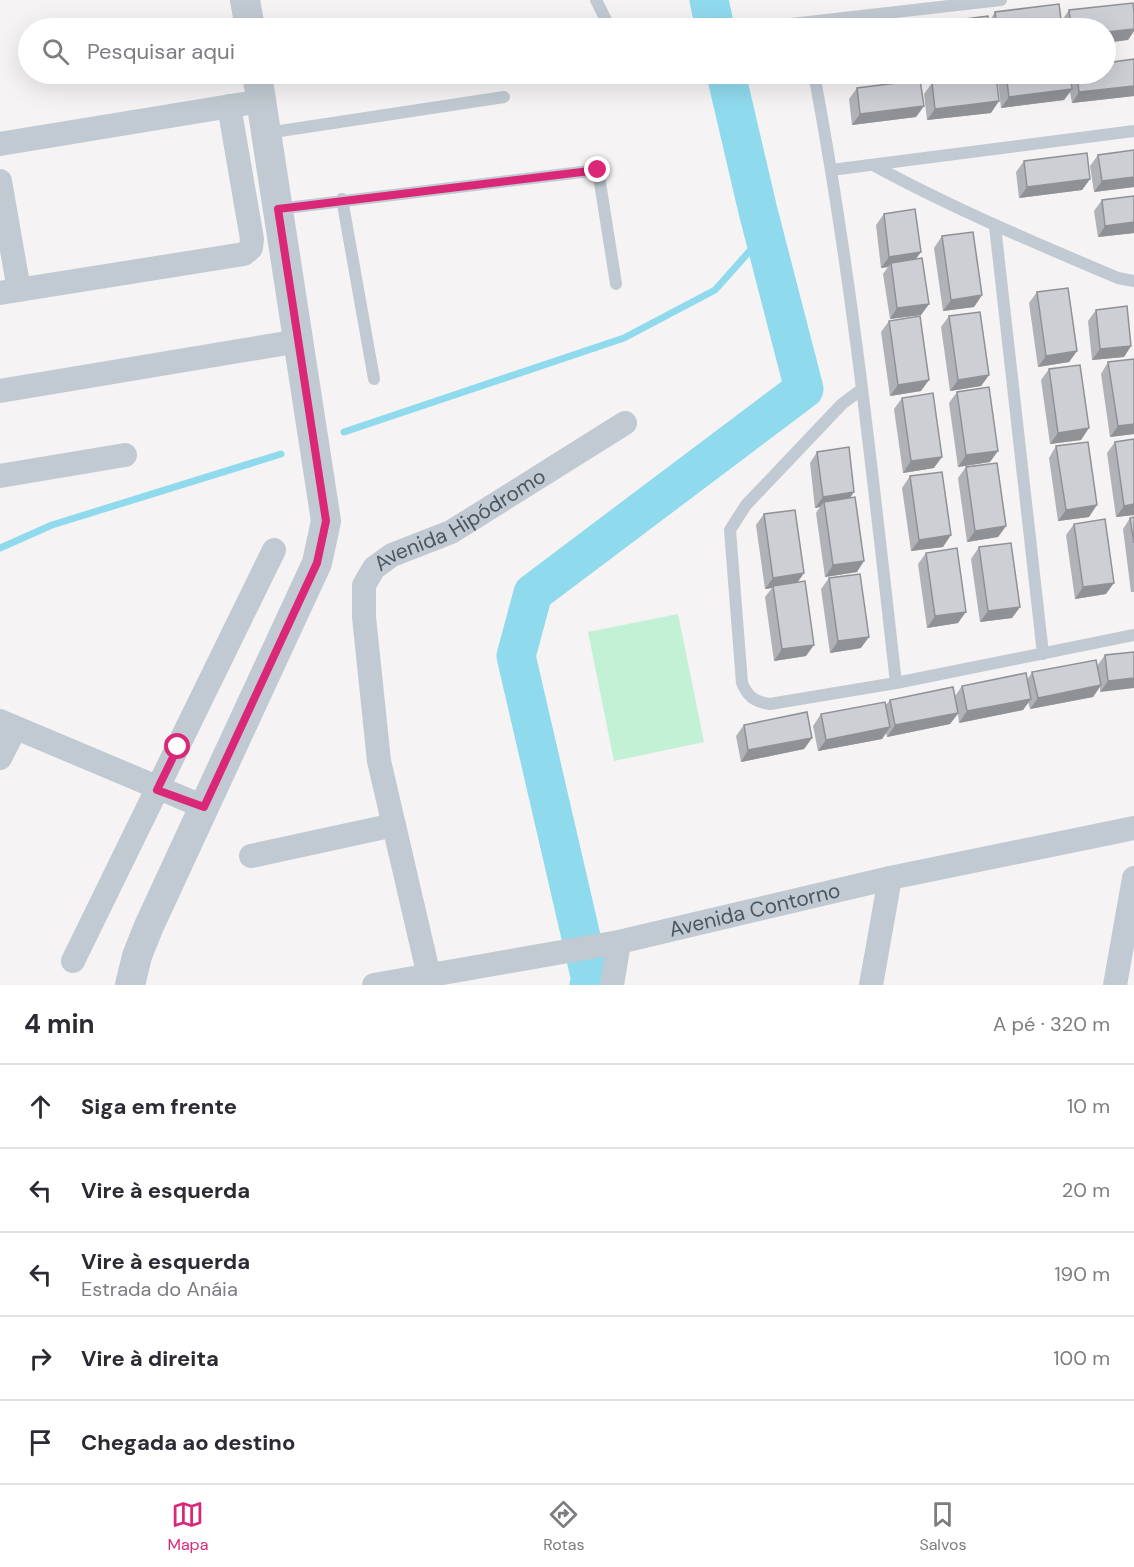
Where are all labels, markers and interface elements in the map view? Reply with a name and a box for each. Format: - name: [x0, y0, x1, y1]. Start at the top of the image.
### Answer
- search box: [18, 18, 1116, 84]
- icon: search: [39, 35, 72, 68]
- text: Pesquisar aqui: [87, 37, 235, 66]
- route end: [584, 156, 610, 182]
- street label: Avenida Hipódromo: [368, 462, 551, 578]
- route start: [164, 733, 190, 759]
- street label: Avenida Contorno: [666, 876, 843, 944]
- text: 4 min: [24, 1007, 95, 1041]
- text: A pé · 320 m: [993, 1011, 1110, 1037]
- icon: ahead: [24, 1090, 57, 1123]
- text: Siga em frente: [81, 1092, 237, 1121]
- text: 10 m: [1067, 1093, 1110, 1119]
- icon: left: [24, 1174, 57, 1207]
- text: Vire à esquerda: [81, 1176, 250, 1205]
- text: 20 m: [1062, 1177, 1110, 1203]
- text: Vire à esquerda: [81, 1247, 250, 1276]
- icon: left: [24, 1258, 57, 1291]
- text: 190 m: [1054, 1261, 1110, 1287]
- text: Estrada do Anáia: [81, 1276, 238, 1302]
- icon: right: [24, 1342, 57, 1375]
- text: Vire à direita: [81, 1344, 219, 1373]
- text: 100 m: [1053, 1345, 1110, 1371]
- icon: arrive: [24, 1426, 57, 1459]
- text: Chegada ao destino: [81, 1428, 295, 1457]
- tab: Mapa: [167, 1498, 208, 1555]
- tab: Rotas: [543, 1498, 584, 1555]
- tab: Salvos: [919, 1498, 967, 1555]

